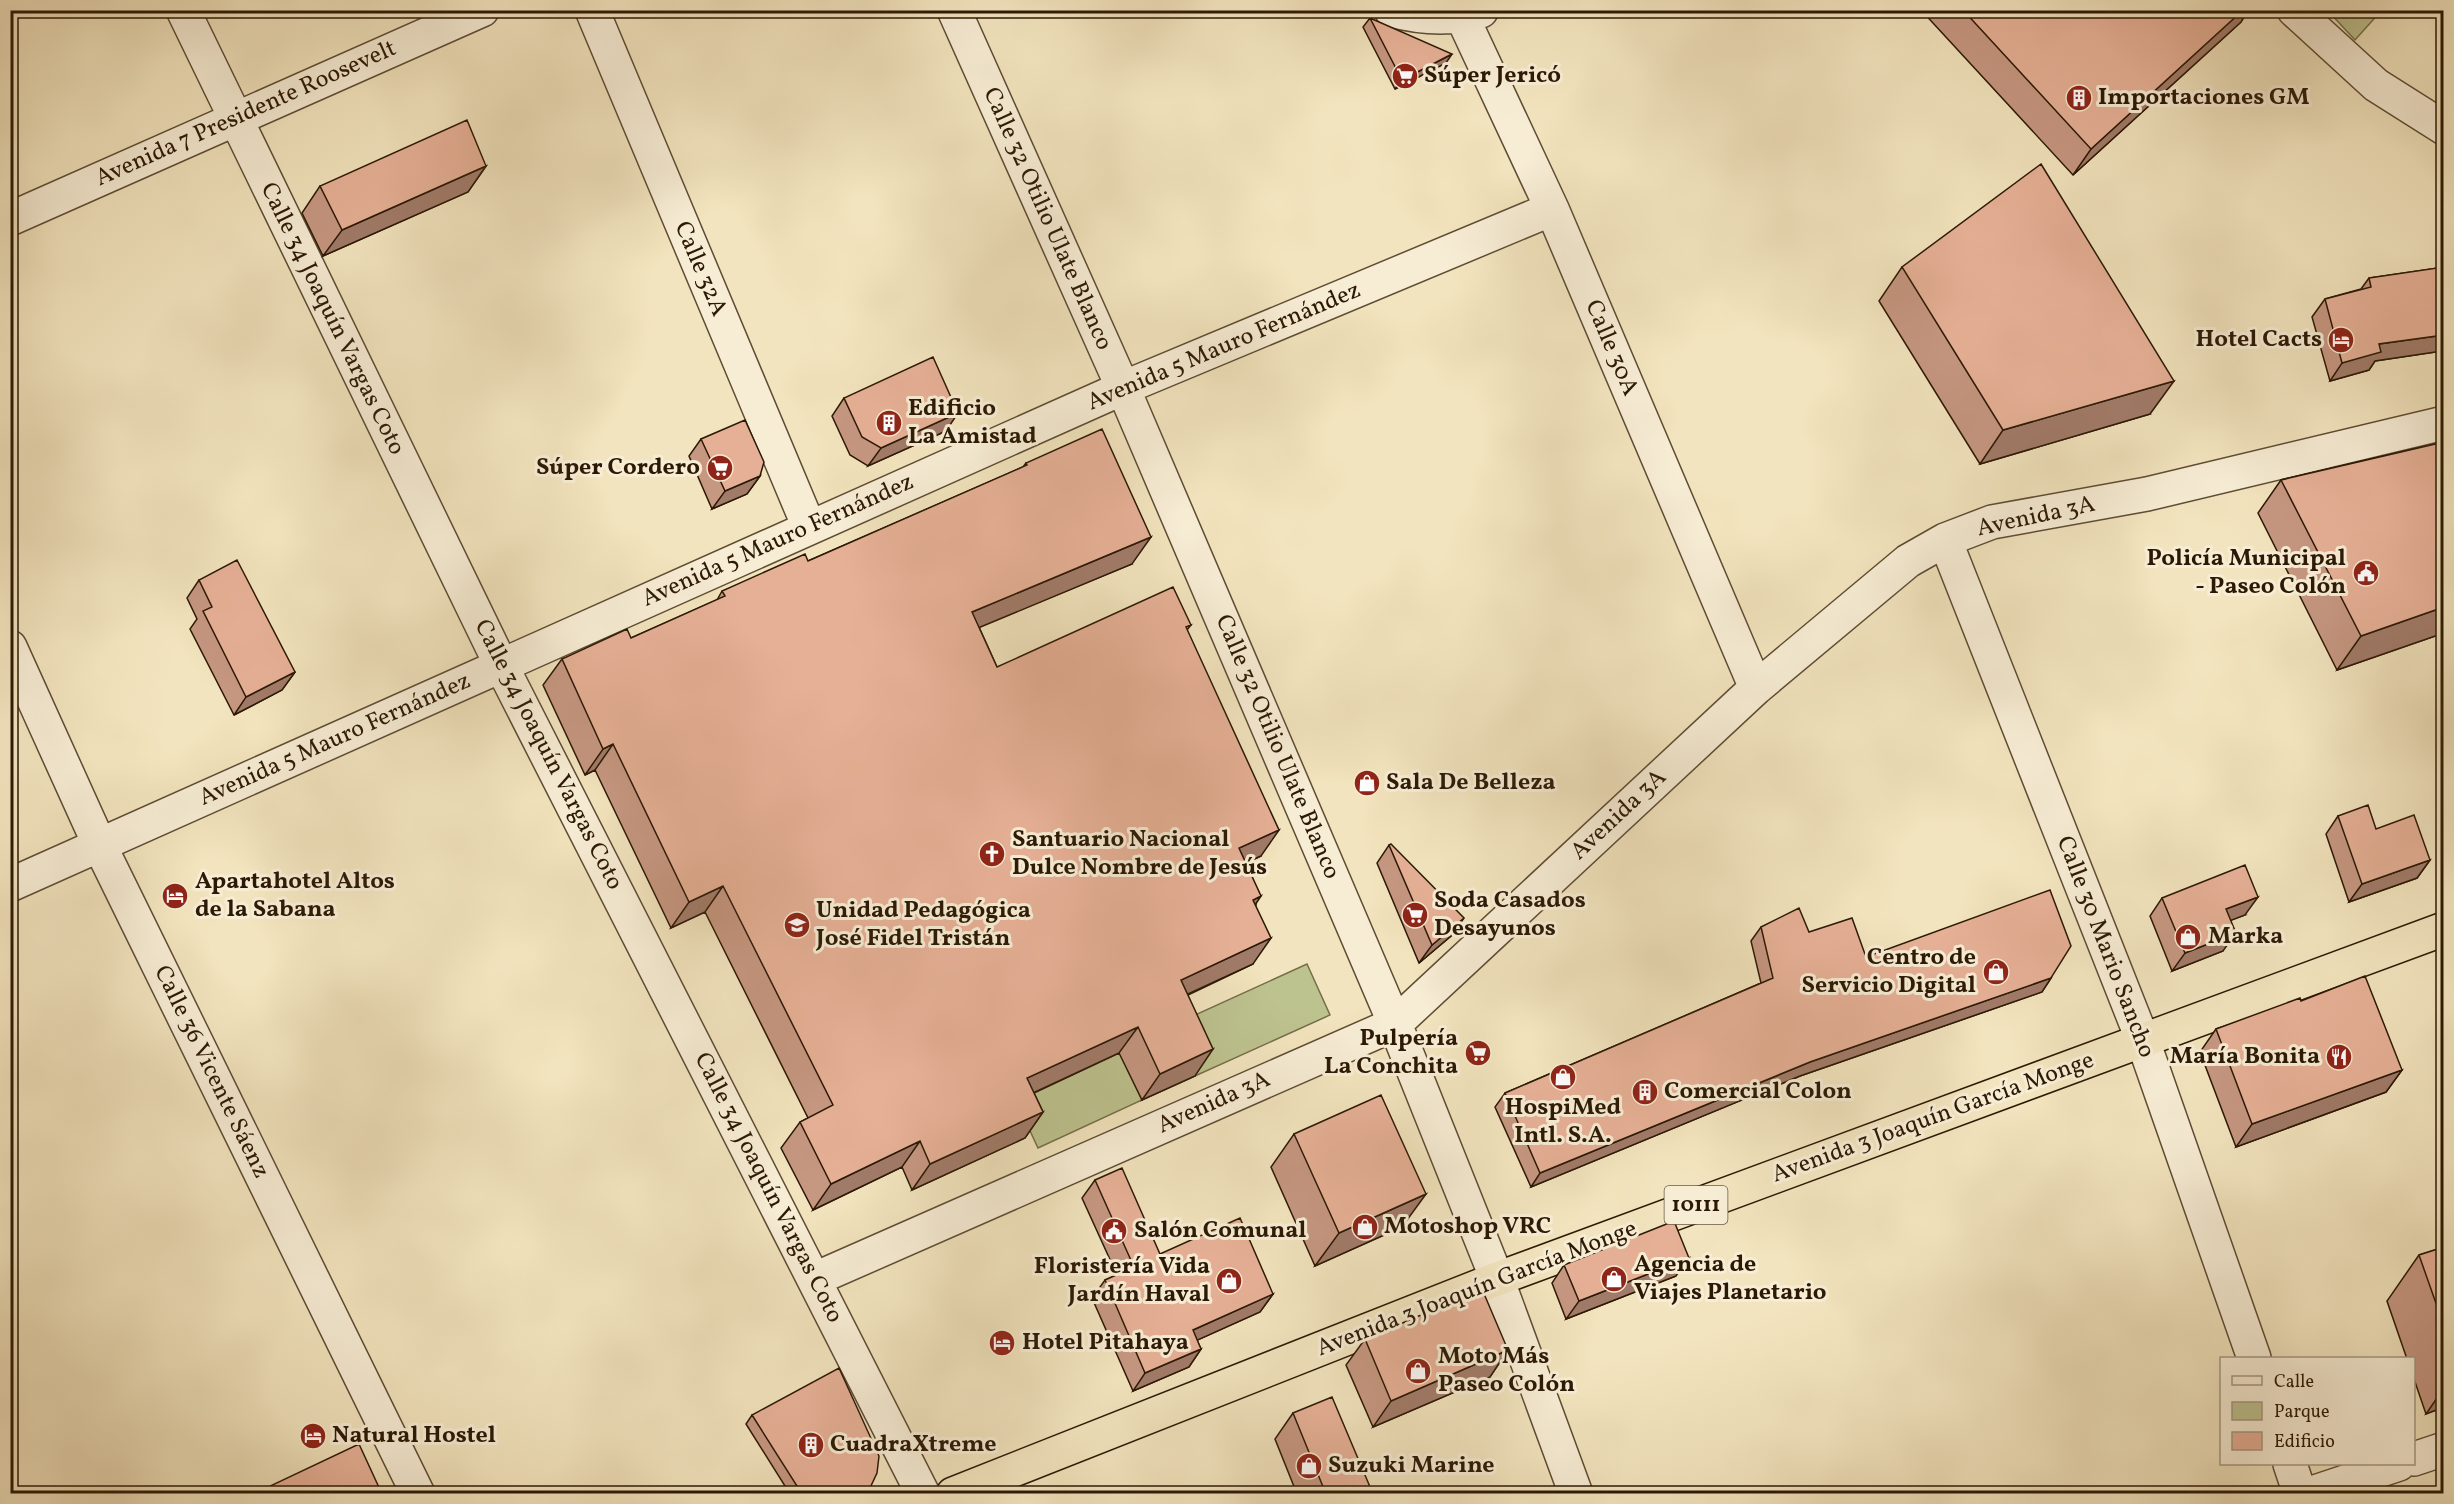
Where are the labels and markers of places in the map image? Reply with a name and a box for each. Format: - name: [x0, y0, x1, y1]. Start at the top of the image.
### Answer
- place label: Súper Jericó: [1424, 59, 1561, 93]
- supermarket icon: Súper Jericó: [1390, 61, 1420, 91]
- place label: Importaciones GM: [2098, 81, 2309, 115]
- building icon: Importaciones GM: [2064, 83, 2094, 113]
- place label: Hotel Cacts: [2196, 323, 2322, 357]
- hotel icon: Hotel Cacts: [2326, 325, 2356, 355]
- place label: Edificio La Amistad: [908, 392, 1037, 454]
- building icon: Edificio La Amistad: [874, 408, 904, 438]
- place label: Súper Cordero: [536, 451, 700, 485]
- supermarket icon: Súper Cordero: [705, 453, 735, 483]
- place label: Policía Municipal - Paseo Colón: [2146, 542, 2346, 604]
- public building icon: Policía Municipal - Paseo Colón: [2351, 558, 2381, 588]
- place label: Sala De Belleza: [1386, 766, 1556, 800]
- shop icon: Sala De Belleza: [1352, 768, 1382, 798]
- place label: Santuario Nacional Dulce Nombre de Jesús: [1012, 823, 1267, 885]
- church icon: Santuario Nacional Dulce Nombre de Jesús: [977, 839, 1007, 869]
- place label: Apartahotel Altos de la Sabana: [195, 865, 395, 927]
- hotel icon: Apartahotel Altos de la Sabana: [160, 881, 190, 911]
- place label: Soda Casados Desayunos: [1434, 884, 1586, 946]
- place label: Unidad Pedagógica José Fidel Tristán: [815, 894, 1031, 956]
- supermarket icon: Soda Casados Desayunos: [1400, 900, 1430, 930]
- school or university icon: Unidad Pedagógica José Fidel Tristán: [782, 910, 812, 940]
- place label: Marka: [2208, 920, 2283, 954]
- shop icon: Marka: [2173, 922, 2203, 952]
- place label: Centro de Servicio Digital: [1802, 941, 1976, 1003]
- shop icon: Centro de Servicio Digital: [1981, 957, 2011, 987]
- place label: Pulpería La Conchita: [1324, 1022, 1458, 1084]
- supermarket icon: Pulpería La Conchita: [1463, 1038, 1493, 1068]
- place label: María Bonita: [2170, 1040, 2320, 1074]
- restaurant icon: María Bonita: [2324, 1042, 2354, 1072]
- shop icon: HospiMed Intl. S.A.: [1548, 1062, 1578, 1092]
- place label: Comercial Colon: [1664, 1075, 1852, 1109]
- building icon: Comercial Colon: [1630, 1077, 1660, 1107]
- place label: HospiMed Intl. S.A.: [1505, 1091, 1622, 1153]
- place label: Motoshop VRC: [1384, 1210, 1551, 1244]
- shop icon: Motoshop VRC: [1350, 1212, 1380, 1242]
- place label: Salón Comunal: [1134, 1214, 1306, 1248]
- public building icon: Salón Comunal: [1099, 1216, 1129, 1246]
- place label: Agencia de Viajes Planetario: [1634, 1248, 1826, 1310]
- place label: Floristería Vida Jardín Haval: [1034, 1250, 1210, 1312]
- shop icon: Agencia de Viajes Planetario: [1599, 1264, 1629, 1294]
- shop icon: Floristería Vida Jardín Haval: [1214, 1266, 1244, 1296]
- place label: Hotel Pitahaya: [1022, 1326, 1189, 1360]
- hotel icon: Hotel Pitahaya: [987, 1328, 1017, 1358]
- place label: Moto Más Paseo Colón: [1438, 1340, 1575, 1402]
- shop icon: Moto Más Paseo Colón: [1403, 1356, 1433, 1386]
- place label: Natural Hostel: [332, 1419, 496, 1453]
- hotel icon: Natural Hostel: [298, 1421, 328, 1451]
- place label: CuadraXtreme: [830, 1428, 996, 1462]
- building icon: CuadraXtreme: [796, 1430, 826, 1460]
- place label: Suzuki Marine: [1328, 1449, 1495, 1483]
- shop icon: Suzuki Marine: [1294, 1451, 1324, 1481]

